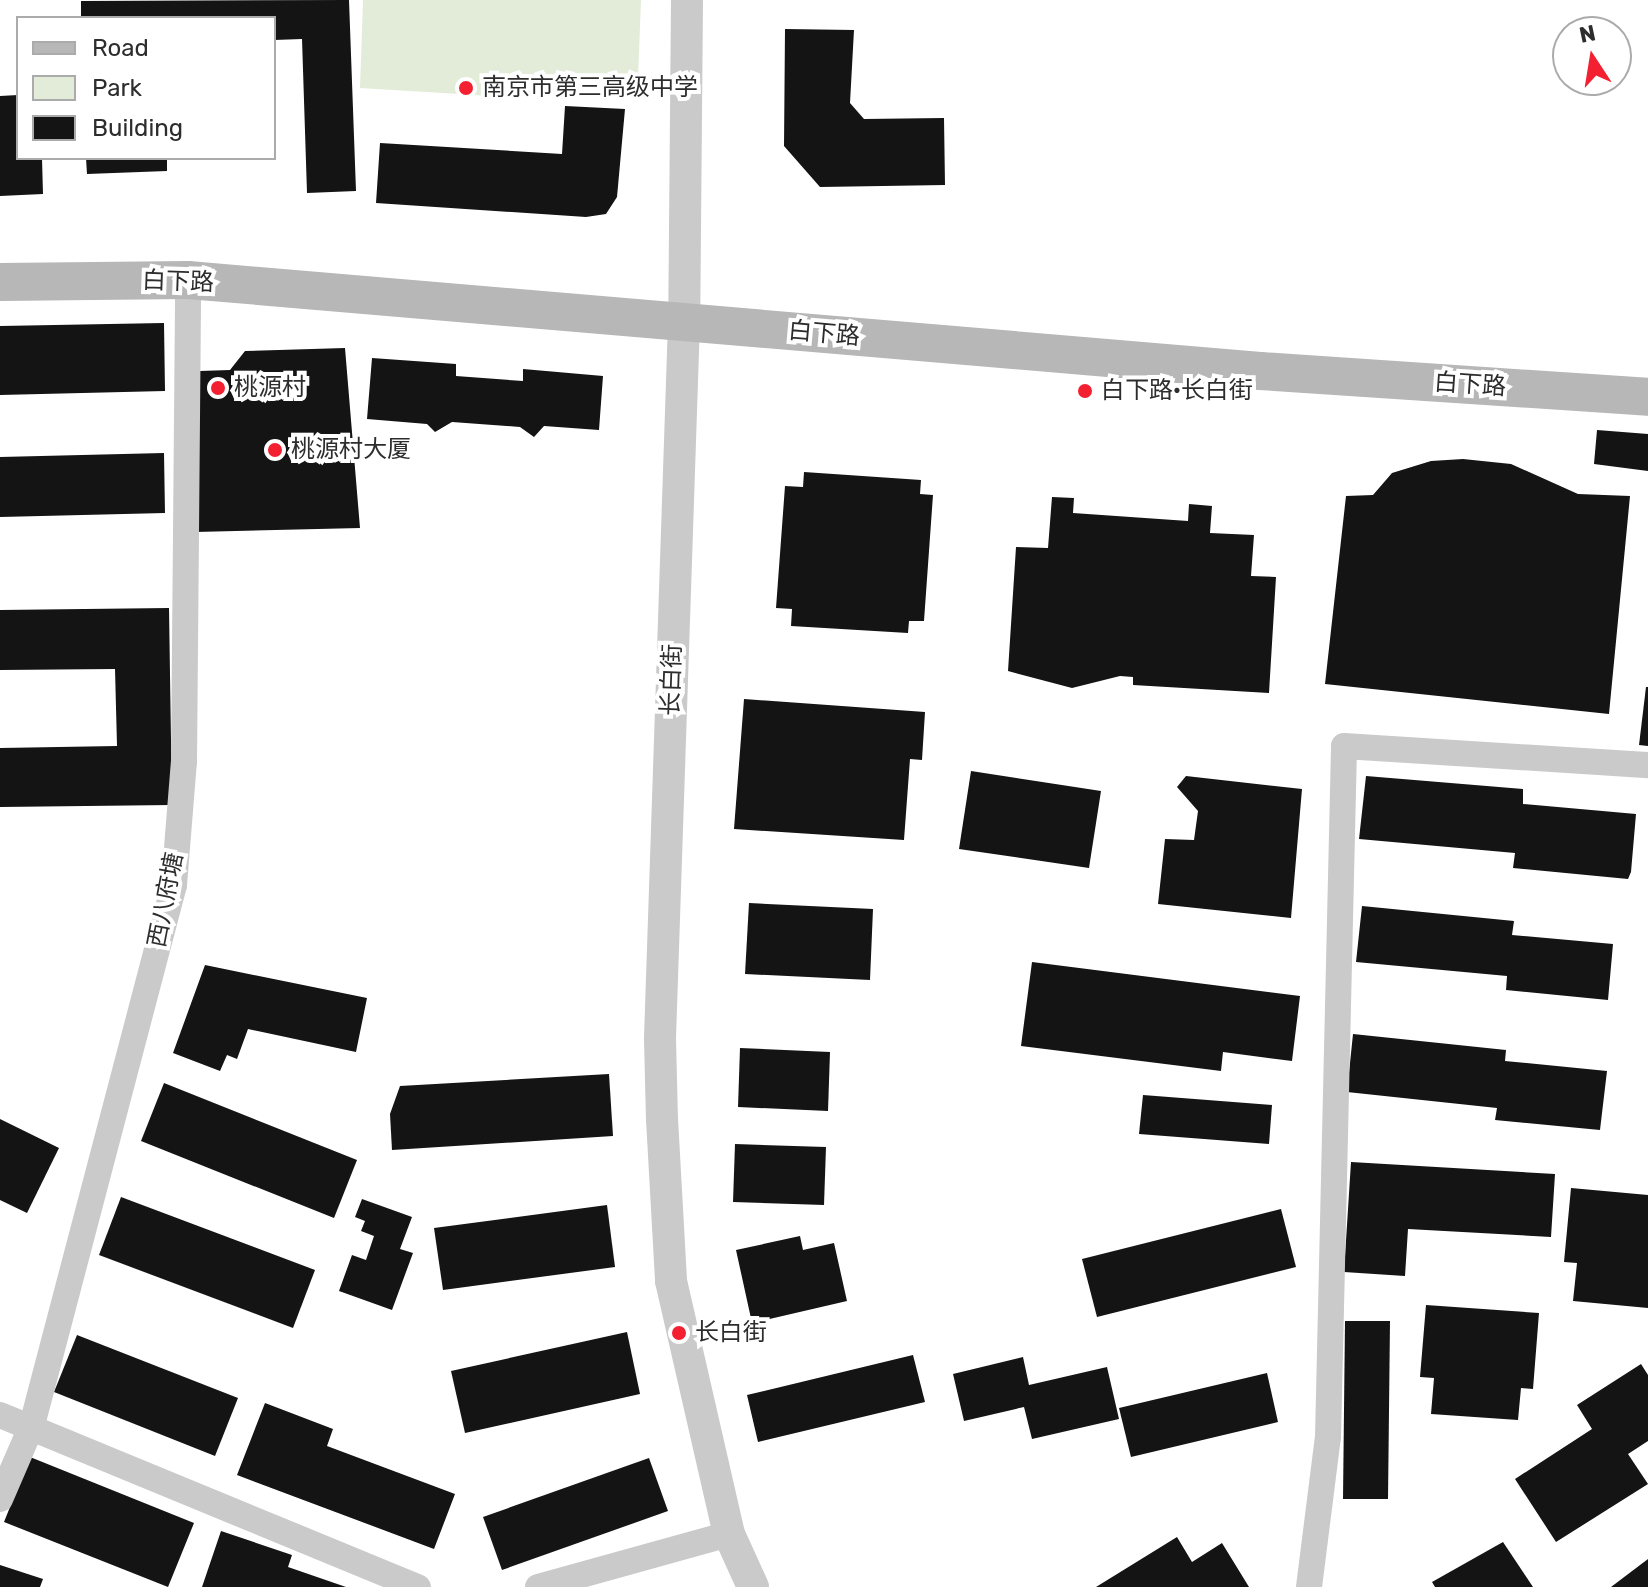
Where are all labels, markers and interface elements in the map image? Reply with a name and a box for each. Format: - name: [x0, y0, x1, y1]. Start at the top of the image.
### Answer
- legend: [16, 16, 276, 160]
- north arrow: [1552, 16, 1632, 96]
- text: N: [1577, 19, 1598, 49]
- text: Road: [92, 34, 149, 62]
- text: Park: [92, 74, 142, 102]
- place label: 南京市第三高级中学: [482, 74, 698, 102]
- marker: 南京市第三高级中学: [457, 79, 475, 97]
- text: Building: [92, 114, 183, 142]
- street label: 白下路: [142, 266, 214, 298]
- street label: 白下路: [787, 317, 861, 351]
- street label: 白下路: [1433, 368, 1507, 402]
- place label: 桃源村: [234, 374, 306, 402]
- place label: 白下路·长白街: [1101, 377, 1253, 405]
- marker: 桃源村: [209, 379, 227, 397]
- marker: 白下路·长白街: [1076, 382, 1094, 400]
- place label: 桃源村大厦: [291, 436, 411, 464]
- marker: 桃源村大厦: [266, 441, 284, 459]
- street label: 长白街: [656, 644, 688, 716]
- street label: 西八府塘: [143, 850, 189, 950]
- place label: 长白街: [695, 1319, 767, 1347]
- marker: 长白街: [670, 1324, 688, 1342]

